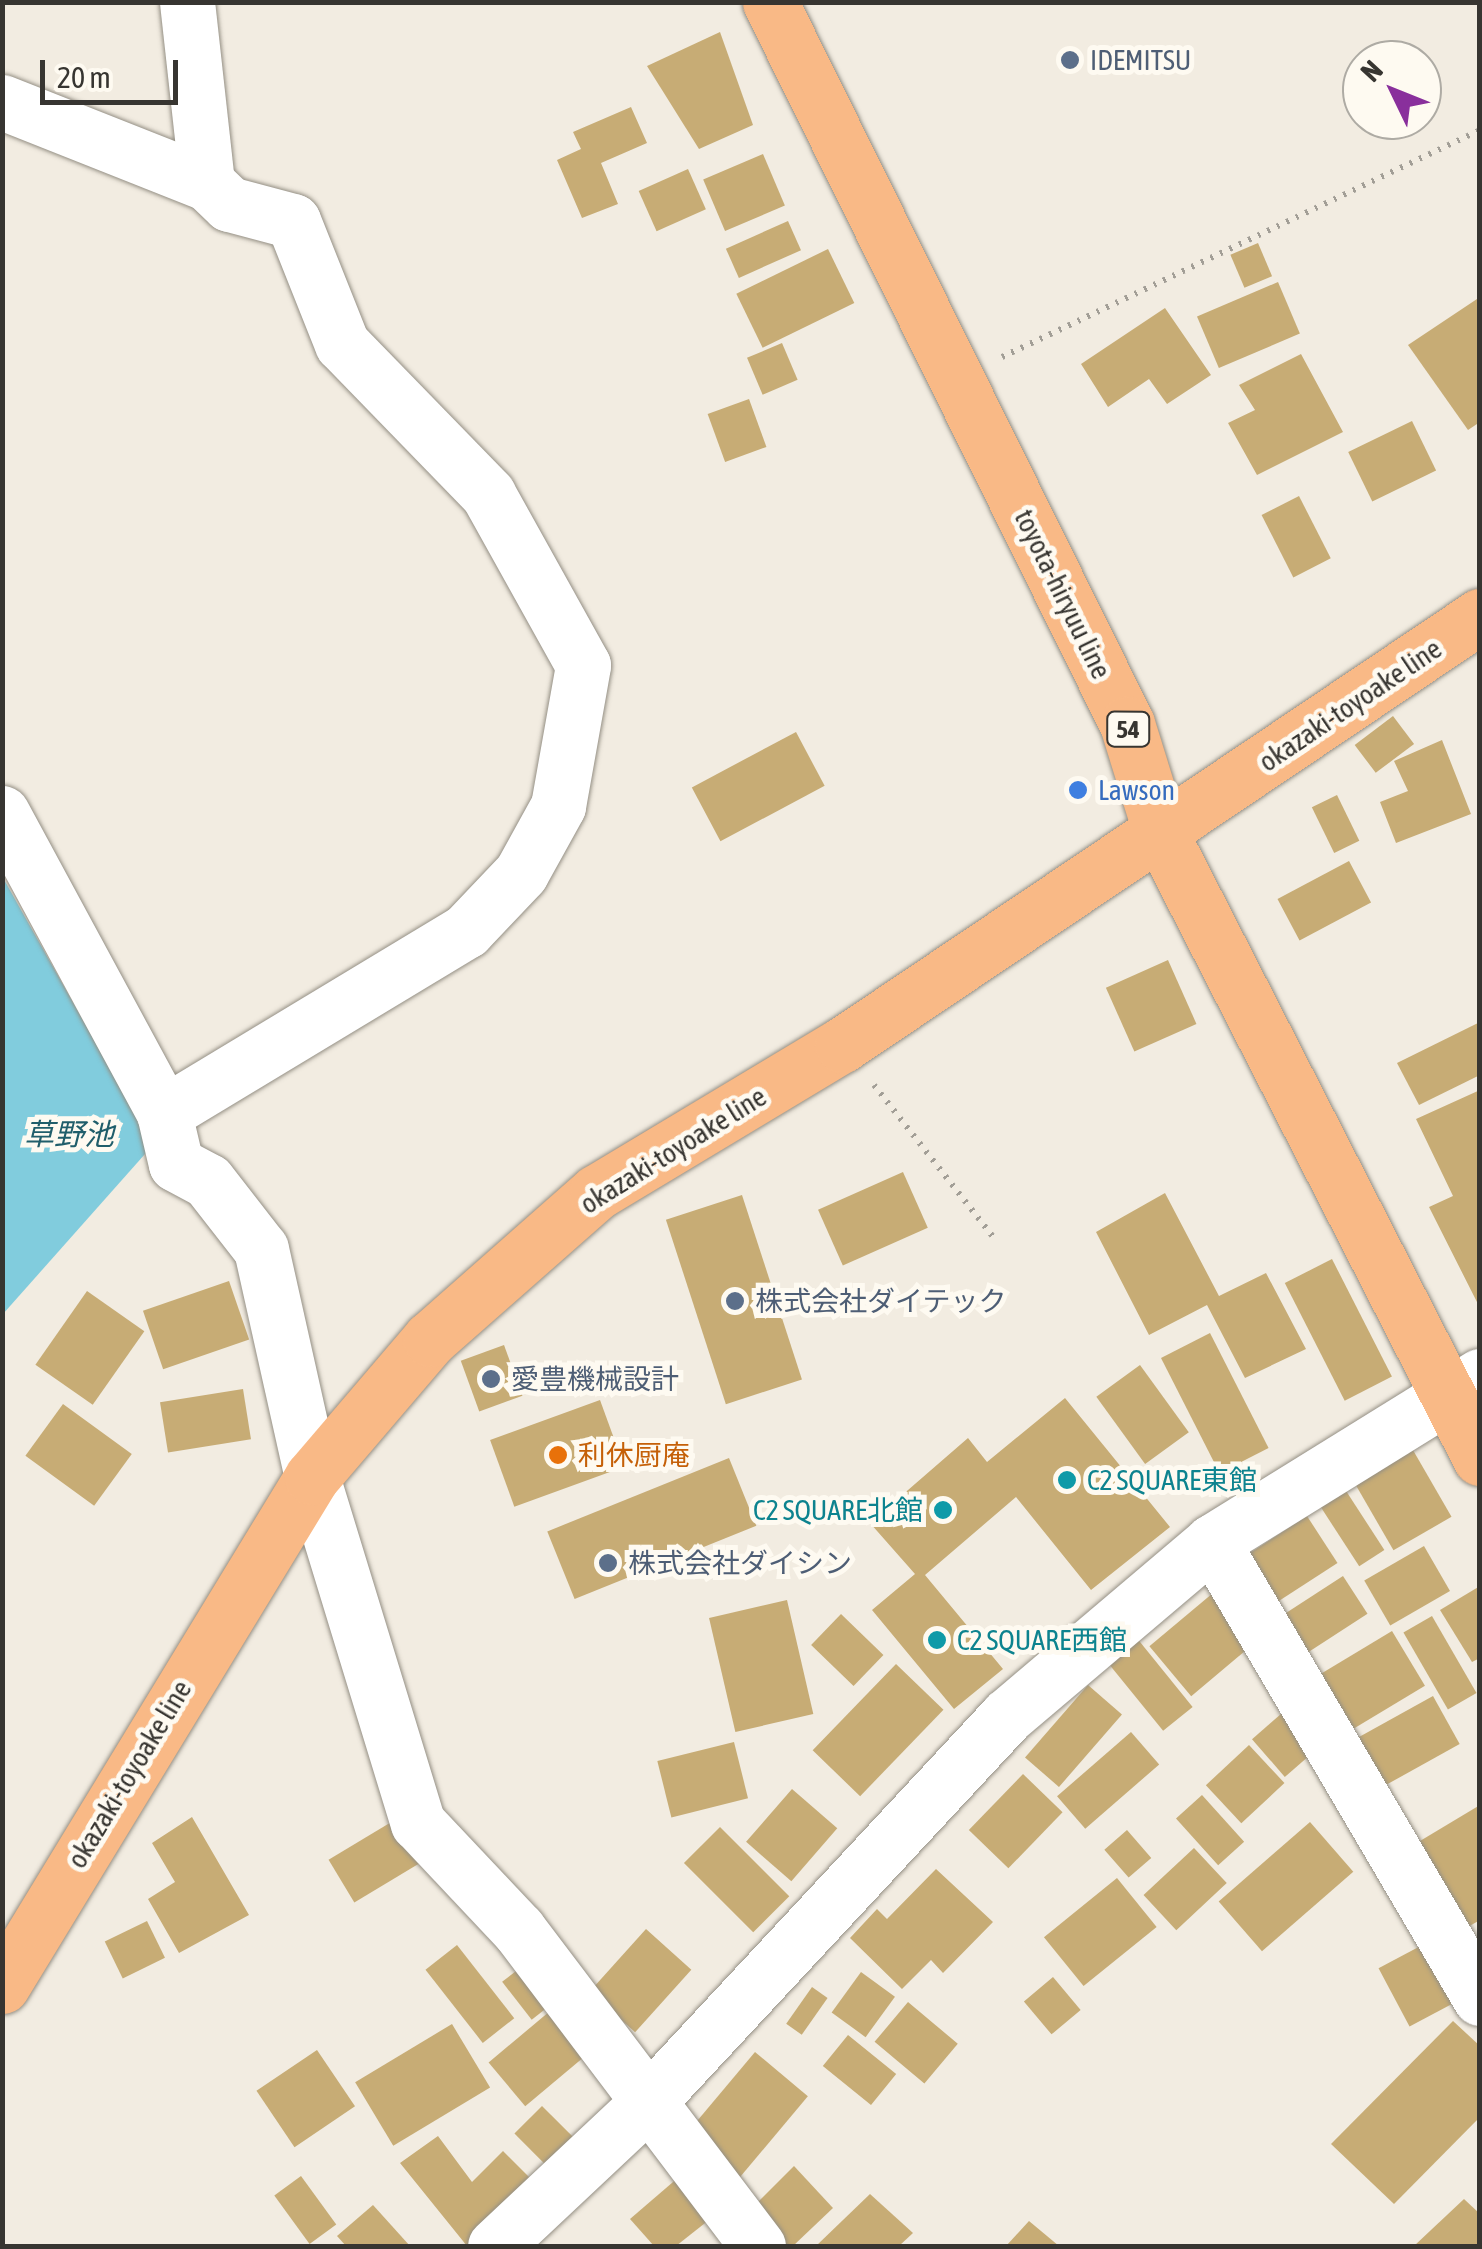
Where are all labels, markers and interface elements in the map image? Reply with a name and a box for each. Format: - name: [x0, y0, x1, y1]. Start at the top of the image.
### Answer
- scale bar: [45, 40, 182, 102]
- north arrow: [1342, 40, 1442, 140]
- place label: IDEMITSU: [1090, 43, 1191, 77]
- marker: IDEMITSU: [1059, 49, 1081, 71]
- text: N: [1354, 54, 1389, 88]
- text: 20 m: [57, 60, 111, 94]
- street label: toyota-hiryuu line: [1008, 504, 1118, 684]
- street label: okazaki-toyoake line: [1252, 631, 1448, 779]
- road number: 54: [1106, 709, 1150, 749]
- place label: Lawson: [1098, 773, 1175, 807]
- marker: Lawson: [1067, 779, 1089, 801]
- street label: okazaki-toyoake line: [574, 1079, 772, 1221]
- water label: 草野池: [24, 1116, 114, 1152]
- place label: 株式会社ダイテック: [755, 1284, 1007, 1318]
- marker: 株式会社ダイテック: [724, 1290, 746, 1312]
- place label: 愛豊機械設計: [511, 1362, 679, 1396]
- marker: 愛豊機械設計: [480, 1368, 502, 1390]
- place label: 利休厨庵: [578, 1438, 690, 1472]
- marker: 利休厨庵: [547, 1444, 569, 1466]
- place label: C2 SQUARE東館: [1087, 1463, 1257, 1497]
- marker: C2 SQUARE東館: [1056, 1469, 1078, 1491]
- place label: C2 SQUARE北館: [753, 1493, 923, 1527]
- marker: C2 SQUARE北館: [932, 1499, 954, 1521]
- place label: 株式会社ダイシン: [628, 1546, 852, 1580]
- marker: 株式会社ダイシン: [597, 1552, 619, 1574]
- place label: C2 SQUARE西館: [957, 1623, 1127, 1657]
- marker: C2 SQUARE西館: [926, 1629, 948, 1651]
- street label: okazaki-toyoake line: [60, 1674, 198, 1874]

